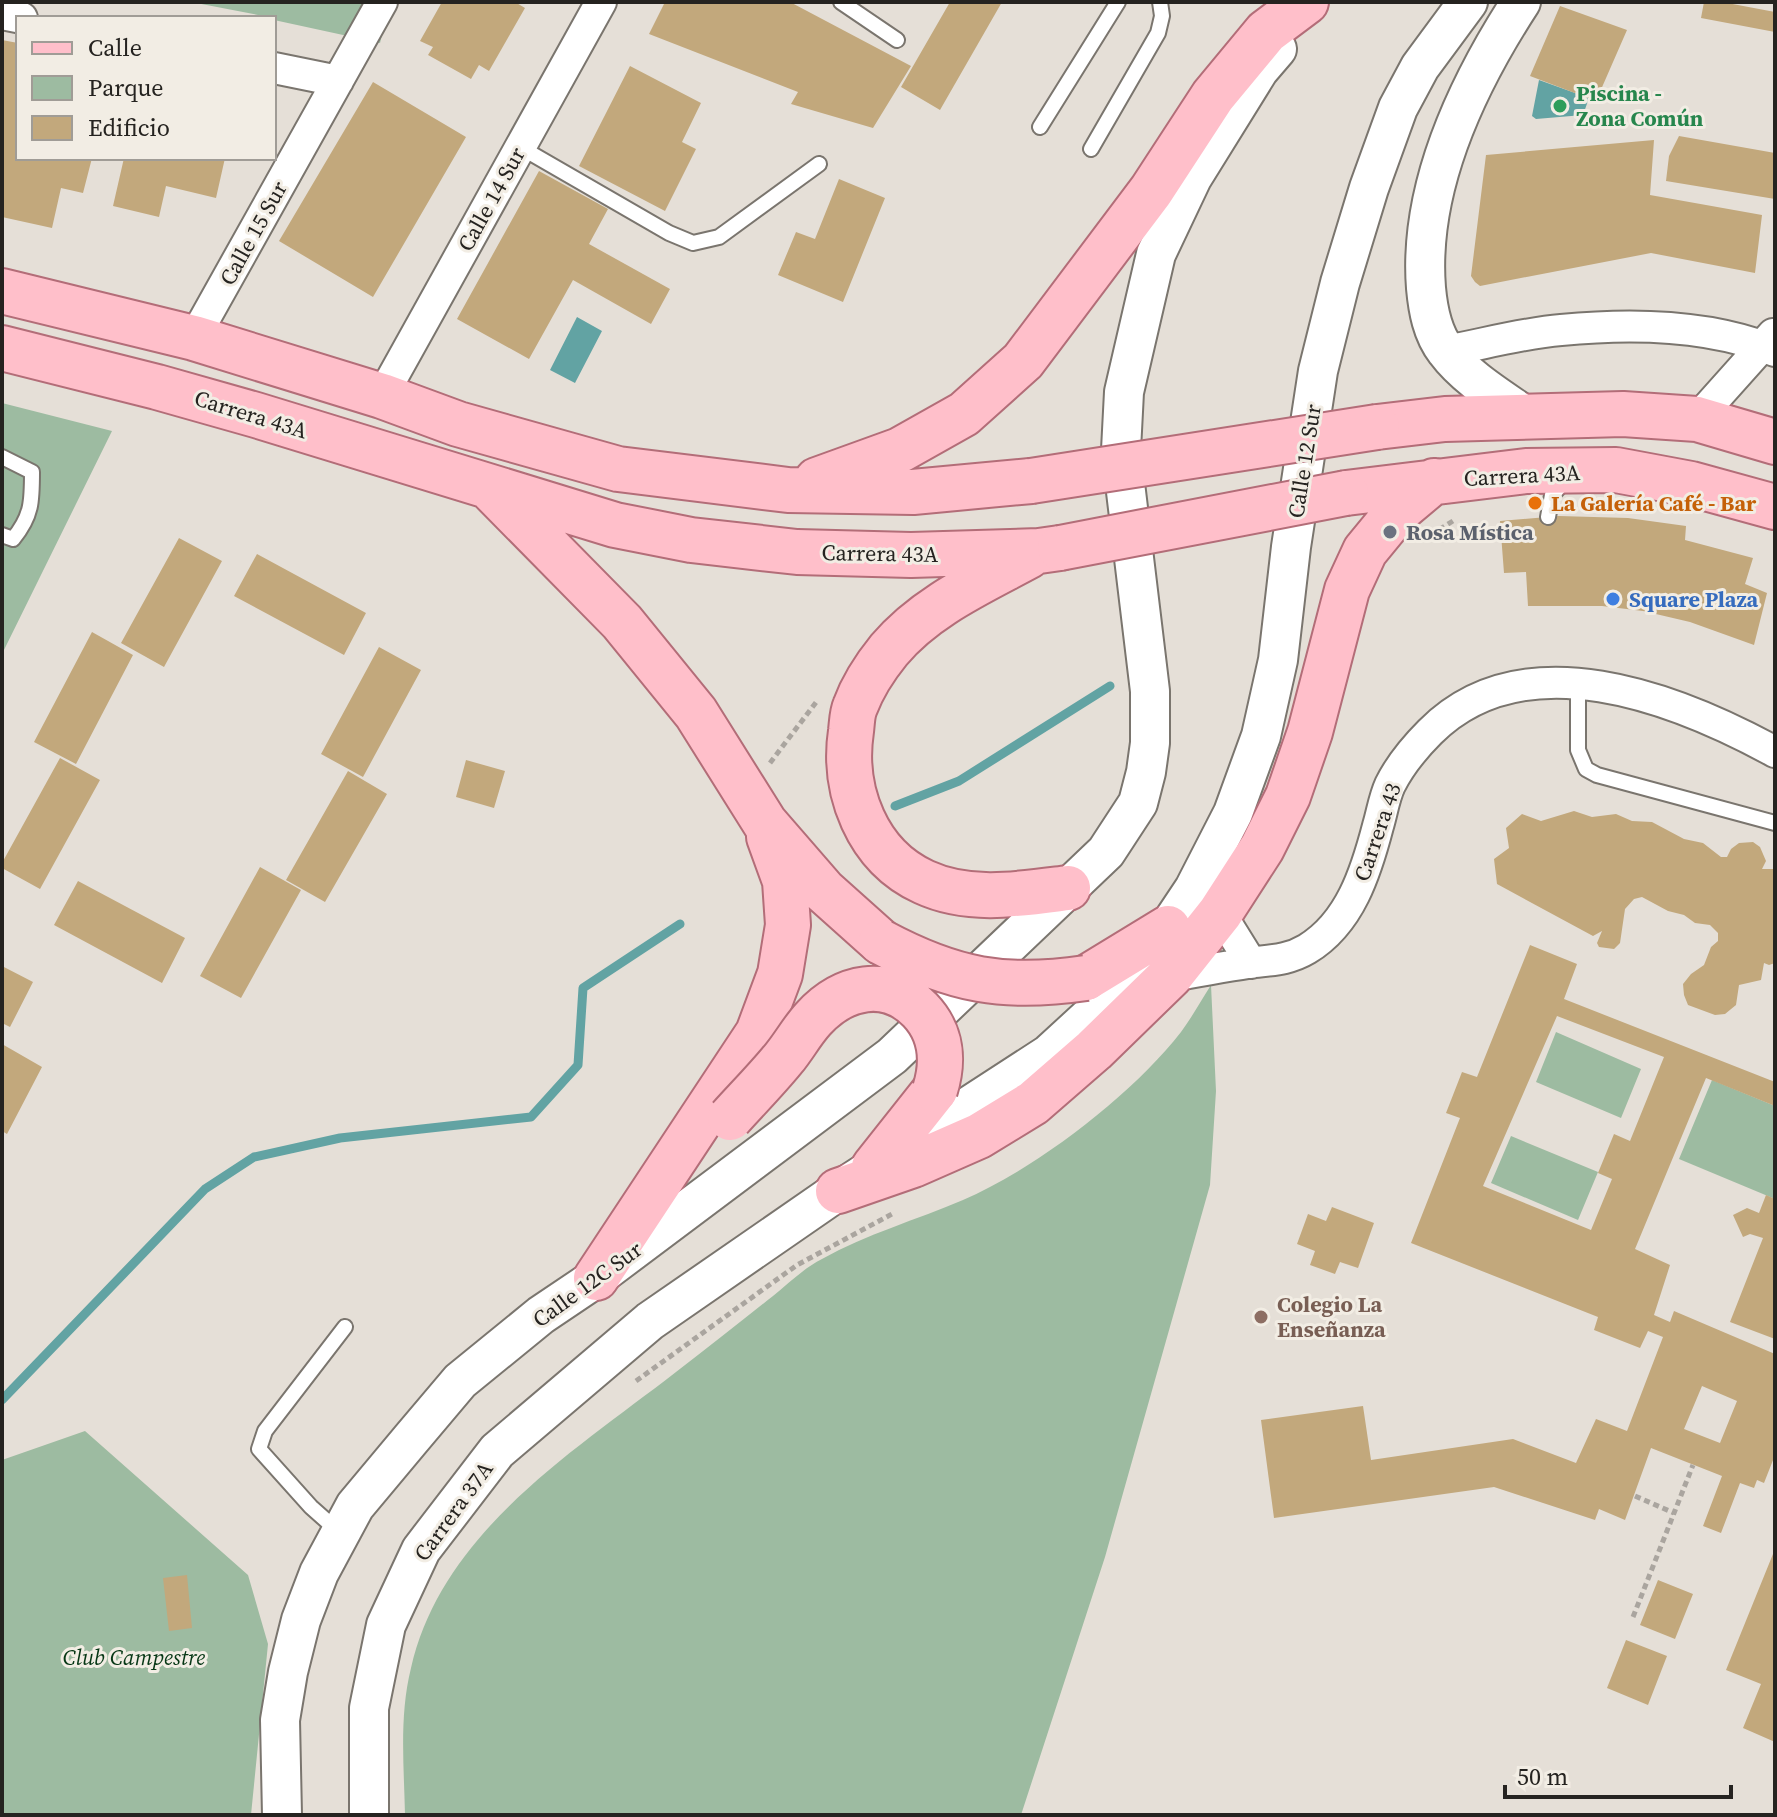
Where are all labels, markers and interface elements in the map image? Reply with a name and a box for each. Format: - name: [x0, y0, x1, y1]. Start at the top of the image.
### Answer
- legend: [16, 16, 276, 160]
- text: Calle: [88, 31, 142, 64]
- text: Parque: [88, 71, 164, 104]
- place label: Piscina - Zona Común: [1576, 78, 1704, 133]
- marker: Piscina - Zona Común: [1551, 97, 1569, 115]
- text: Edificio: [88, 111, 170, 144]
- street label: Calle 14 Sur: [450, 141, 532, 256]
- street label: Calle 15 Sur: [212, 175, 294, 290]
- street label: Carrera 43A: [191, 383, 311, 445]
- street label: Calle 12 Sur: [1280, 401, 1328, 520]
- street label: Carrera 43A: [1463, 457, 1581, 493]
- place label: La Galería Café - Bar: [1551, 488, 1757, 518]
- marker: La Galería Café - Bar: [1526, 494, 1544, 512]
- place label: Rosa Mística: [1406, 517, 1534, 547]
- marker: Rosa Mística: [1381, 523, 1399, 541]
- street label: Carrera 43A: [821, 537, 939, 569]
- place label: Square Plaza: [1629, 584, 1759, 614]
- marker: Square Plaza: [1604, 590, 1622, 608]
- street label: Carrera 43: [1346, 779, 1408, 885]
- street label: Calle 12C Sur: [526, 1234, 648, 1334]
- place label: Colegio La Enseñanza: [1277, 1289, 1386, 1344]
- marker: Colegio La Enseñanza: [1252, 1308, 1270, 1326]
- street label: Carrera 37A: [407, 1455, 500, 1567]
- park label: Club Campestre: [63, 1642, 205, 1672]
- scale bar: [1505, 1749, 1731, 1799]
- text: 50 m: [1517, 1760, 1568, 1793]

